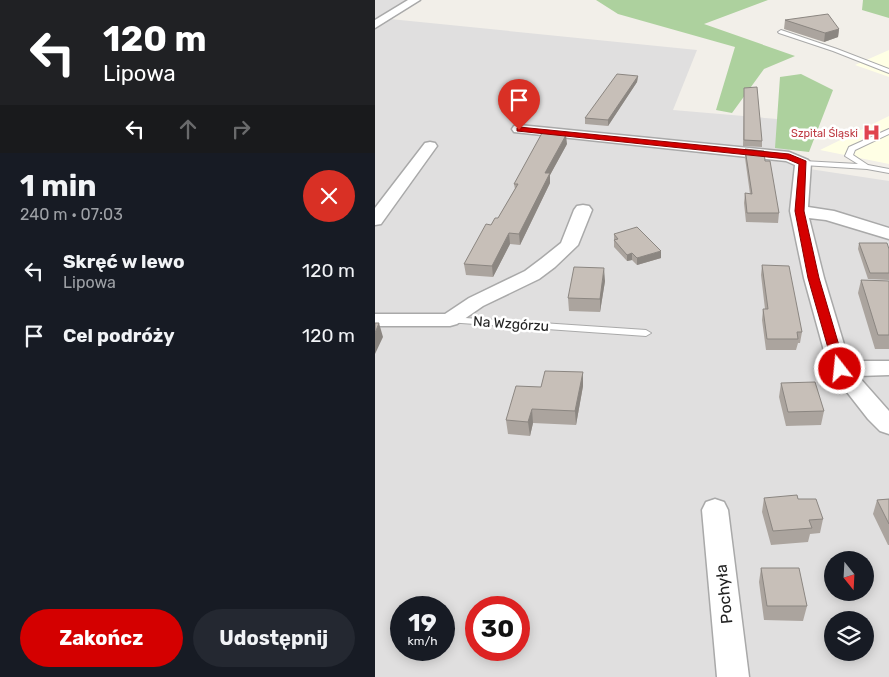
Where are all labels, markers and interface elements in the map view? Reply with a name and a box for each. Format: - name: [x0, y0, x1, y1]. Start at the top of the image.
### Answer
- text: 120 m: [103, 18, 206, 60]
- icon: left: [20, 20, 85, 85]
- text: Lipowa: [103, 60, 176, 87]
- pin: [498, 79, 540, 130]
- icon: arrive: [505, 86, 533, 114]
- icon: left: [121, 115, 149, 143]
- icon: ahead: [174, 115, 202, 143]
- icon: right: [227, 115, 255, 143]
- hospital icon: Szpital Śląski: [862, 123, 882, 143]
- place label: Szpital Śląski: [791, 127, 858, 140]
- text: 1 min: [20, 168, 97, 204]
- button: close: [303, 170, 355, 222]
- text: 240 m · 07:03: [20, 205, 123, 224]
- text: Skręć w lewo: [63, 250, 185, 273]
- icon: left: [20, 257, 48, 285]
- text: 120 m: [302, 259, 355, 282]
- text: Lipowa: [63, 273, 116, 292]
- street label: Na Wzgórzu: [472, 313, 550, 335]
- icon: arrive: [20, 322, 48, 350]
- text: Cel podróży: [63, 324, 175, 347]
- text: 120 m: [302, 324, 355, 347]
- position arrow: [813, 342, 865, 394]
- north arrow: [824, 551, 874, 601]
- map controls: [824, 551, 874, 661]
- street label: Pochyła: [711, 563, 737, 625]
- speed limit sign: 30: [465, 596, 530, 661]
- text: 19: [408, 608, 437, 637]
- button: Zakończ: [20, 609, 183, 667]
- button: Udostępnij: [193, 609, 355, 667]
- button: layers: [824, 611, 874, 661]
- text: km/h: [408, 634, 437, 648]

